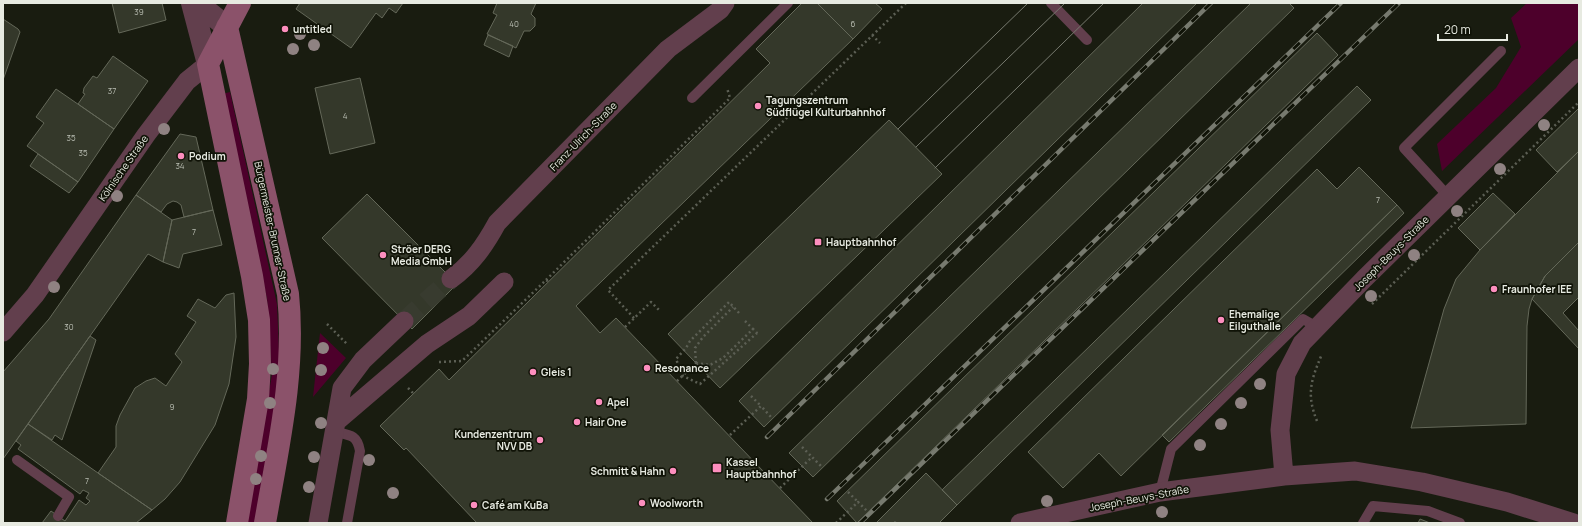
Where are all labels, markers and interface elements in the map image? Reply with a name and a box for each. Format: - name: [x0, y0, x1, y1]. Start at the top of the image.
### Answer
- house number: 39: [134, 6, 144, 17]
- scale bar: [1438, 16, 1507, 42]
- house number: 40: [509, 18, 519, 29]
- house number: 6: [851, 18, 856, 29]
- text: 20 m: [1444, 21, 1471, 38]
- place label: untitled: [293, 22, 332, 36]
- marker: untitled: [280, 24, 290, 34]
- house number: 37: [108, 85, 116, 96]
- place label: Tagungszentrum Südflügel Kulturbahnhof: [766, 93, 886, 119]
- street label: Franz-Ulrich-Straße: [546, 98, 620, 174]
- marker: Tagungszentrum Südflügel Kulturbahnhof: [753, 101, 763, 111]
- house number: 4: [343, 110, 348, 121]
- house number: 35: [66, 132, 76, 143]
- street label: Kölnische Straße: [95, 132, 151, 204]
- house number: 35: [78, 147, 88, 158]
- place label: Podium: [189, 149, 226, 163]
- marker: Podium: [176, 151, 186, 161]
- house number: 34: [175, 160, 185, 171]
- street label: Bürgermeister-Brunner-Straße: [251, 160, 295, 302]
- house number: 7: [1376, 194, 1380, 205]
- street label: Joseph-Beuys-Straße: [1350, 212, 1432, 294]
- house number: 7: [192, 226, 196, 237]
- place label: Hauptbahnhof: [826, 235, 897, 249]
- marker: Hauptbahnhof: [813, 237, 823, 247]
- place label: Ströer DERG Media GmbH: [391, 242, 452, 268]
- marker: Ströer DERG Media GmbH: [378, 250, 388, 260]
- place label: Fraunhofer IEE: [1502, 282, 1572, 296]
- marker: Fraunhofer IEE: [1489, 284, 1499, 294]
- place label: Ehemalige Eilguthalle: [1229, 307, 1281, 333]
- marker: Ehemalige Eilguthalle: [1216, 315, 1226, 325]
- house number: 30: [64, 321, 74, 332]
- place label: Resonance: [655, 361, 709, 375]
- marker: Resonance: [642, 363, 652, 373]
- place label: Gleis 1: [541, 365, 572, 379]
- marker: Gleis 1: [528, 367, 538, 377]
- place label: Apel: [607, 395, 629, 409]
- marker: Apel: [594, 397, 604, 407]
- house number: 9: [170, 401, 175, 412]
- place label: Hair One: [585, 415, 626, 429]
- marker: Hair One: [572, 417, 582, 427]
- place label: Kundenzentrum NVV DB: [455, 427, 533, 453]
- marker: Kundenzentrum NVV DB: [535, 435, 545, 445]
- place label: Kassel Hauptbahnhof: [726, 455, 797, 481]
- marker: Kassel Hauptbahnhof: [711, 462, 723, 474]
- place label: Schmitt & Hahn: [590, 464, 665, 478]
- marker: Schmitt & Hahn: [668, 466, 678, 476]
- house number: 7: [85, 475, 89, 486]
- street label: Joseph-Beuys-Straße: [1088, 481, 1190, 515]
- place label: Woolworth: [650, 496, 703, 510]
- place label: Café am KuBa: [482, 498, 548, 512]
- marker: Woolworth: [637, 498, 647, 508]
- marker: Café am KuBa: [469, 500, 479, 510]

